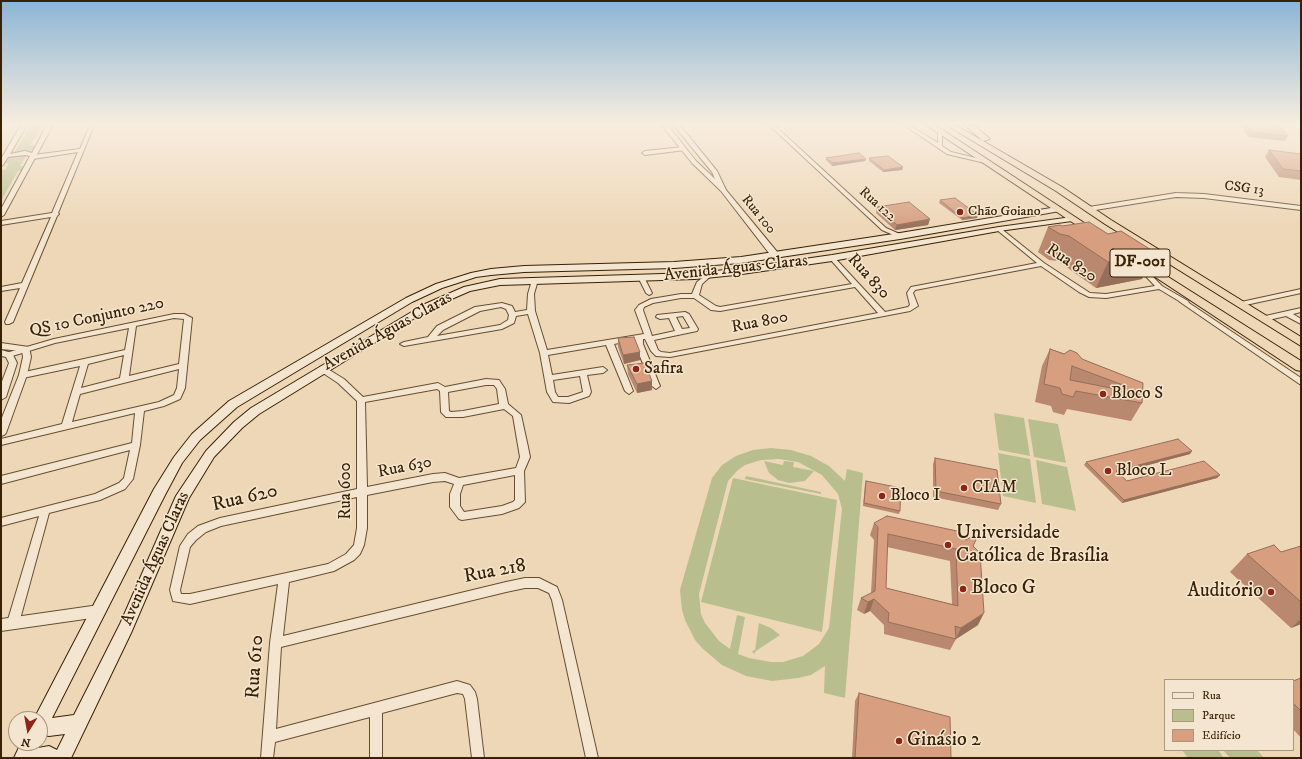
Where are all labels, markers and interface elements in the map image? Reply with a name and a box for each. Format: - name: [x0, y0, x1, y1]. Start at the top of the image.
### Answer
- street label: CSG 13: [1223, 178, 1265, 200]
- street label: Rua 122: [855, 184, 899, 226]
- street label: Rua 100: [737, 192, 779, 238]
- place label: Chão Goiano: [968, 204, 1041, 220]
- marker: Chão Goiano: [955, 207, 965, 217]
- street label: Rua 820: [1042, 240, 1100, 288]
- road number: DF-001: [1110, 249, 1170, 277]
- street label: Rua 830: [842, 250, 894, 304]
- street label: Avenida Águas Claras: [663, 251, 809, 287]
- street label: Avenida Águas Claras: [320, 288, 456, 376]
- street label: QS 10 Conjunto 220: [28, 294, 166, 342]
- street label: Rua 800: [730, 308, 790, 338]
- place label: Safira: [644, 359, 683, 379]
- marker: Safira: [631, 364, 641, 374]
- place label: Bloco S: [1111, 384, 1163, 404]
- marker: Bloco S: [1098, 389, 1108, 399]
- street label: Rua 630: [376, 453, 434, 483]
- place label: Bloco L: [1116, 461, 1171, 481]
- street label: Rua 600: [336, 462, 356, 520]
- marker: Bloco L: [1103, 466, 1113, 476]
- place label: CIAM: [972, 478, 1017, 498]
- street label: Rua 620: [210, 480, 280, 518]
- marker: CIAM: [959, 483, 969, 493]
- place label: Bloco I: [890, 486, 940, 506]
- street label: Avenida Águas Claras: [117, 489, 195, 629]
- marker: Bloco I: [877, 491, 887, 501]
- place label: Universidade Católica de Brasília: [956, 522, 1109, 569]
- marker: Universidade Católica de Brasília: [943, 540, 953, 550]
- street label: Rua 218: [462, 554, 528, 590]
- place label: Bloco G: [971, 577, 1036, 601]
- place label: Auditório: [1187, 580, 1263, 604]
- marker: Bloco G: [958, 584, 968, 594]
- marker: Auditório: [1266, 587, 1276, 597]
- street label: Rua 610: [242, 634, 270, 700]
- legend: [1164, 679, 1294, 751]
- text: Rua: [1202, 688, 1221, 703]
- text: Parque: [1202, 708, 1235, 723]
- north arrow: [8, 711, 48, 751]
- text: Edifício: [1202, 728, 1241, 743]
- place label: Ginásio 2: [907, 729, 981, 753]
- text: N: [20, 734, 32, 750]
- marker: Ginásio 2: [894, 736, 904, 746]

